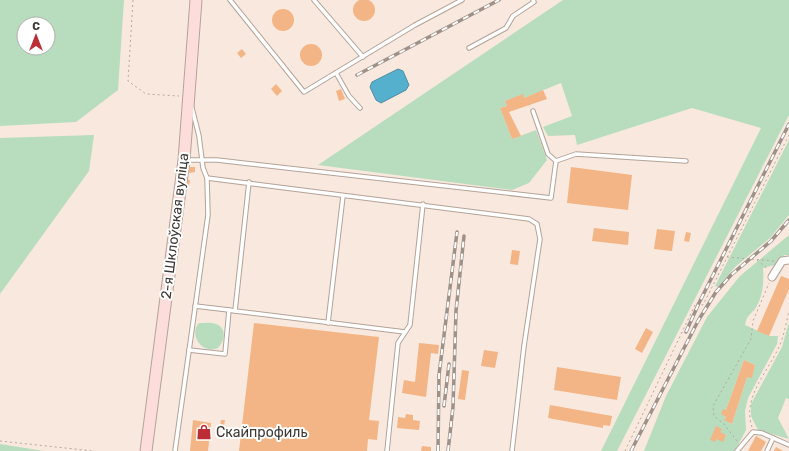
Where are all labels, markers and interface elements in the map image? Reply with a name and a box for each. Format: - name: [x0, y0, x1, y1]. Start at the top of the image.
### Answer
- north arrow: [16, 16, 56, 56]
- text: С: [32, 20, 40, 33]
- street label: 2-я Шклоўская вуліца: [158, 152, 192, 300]
- shop icon: Скайпрофиль: [195, 423, 213, 441]
- place label: Скайпрофиль: [216, 424, 307, 441]

